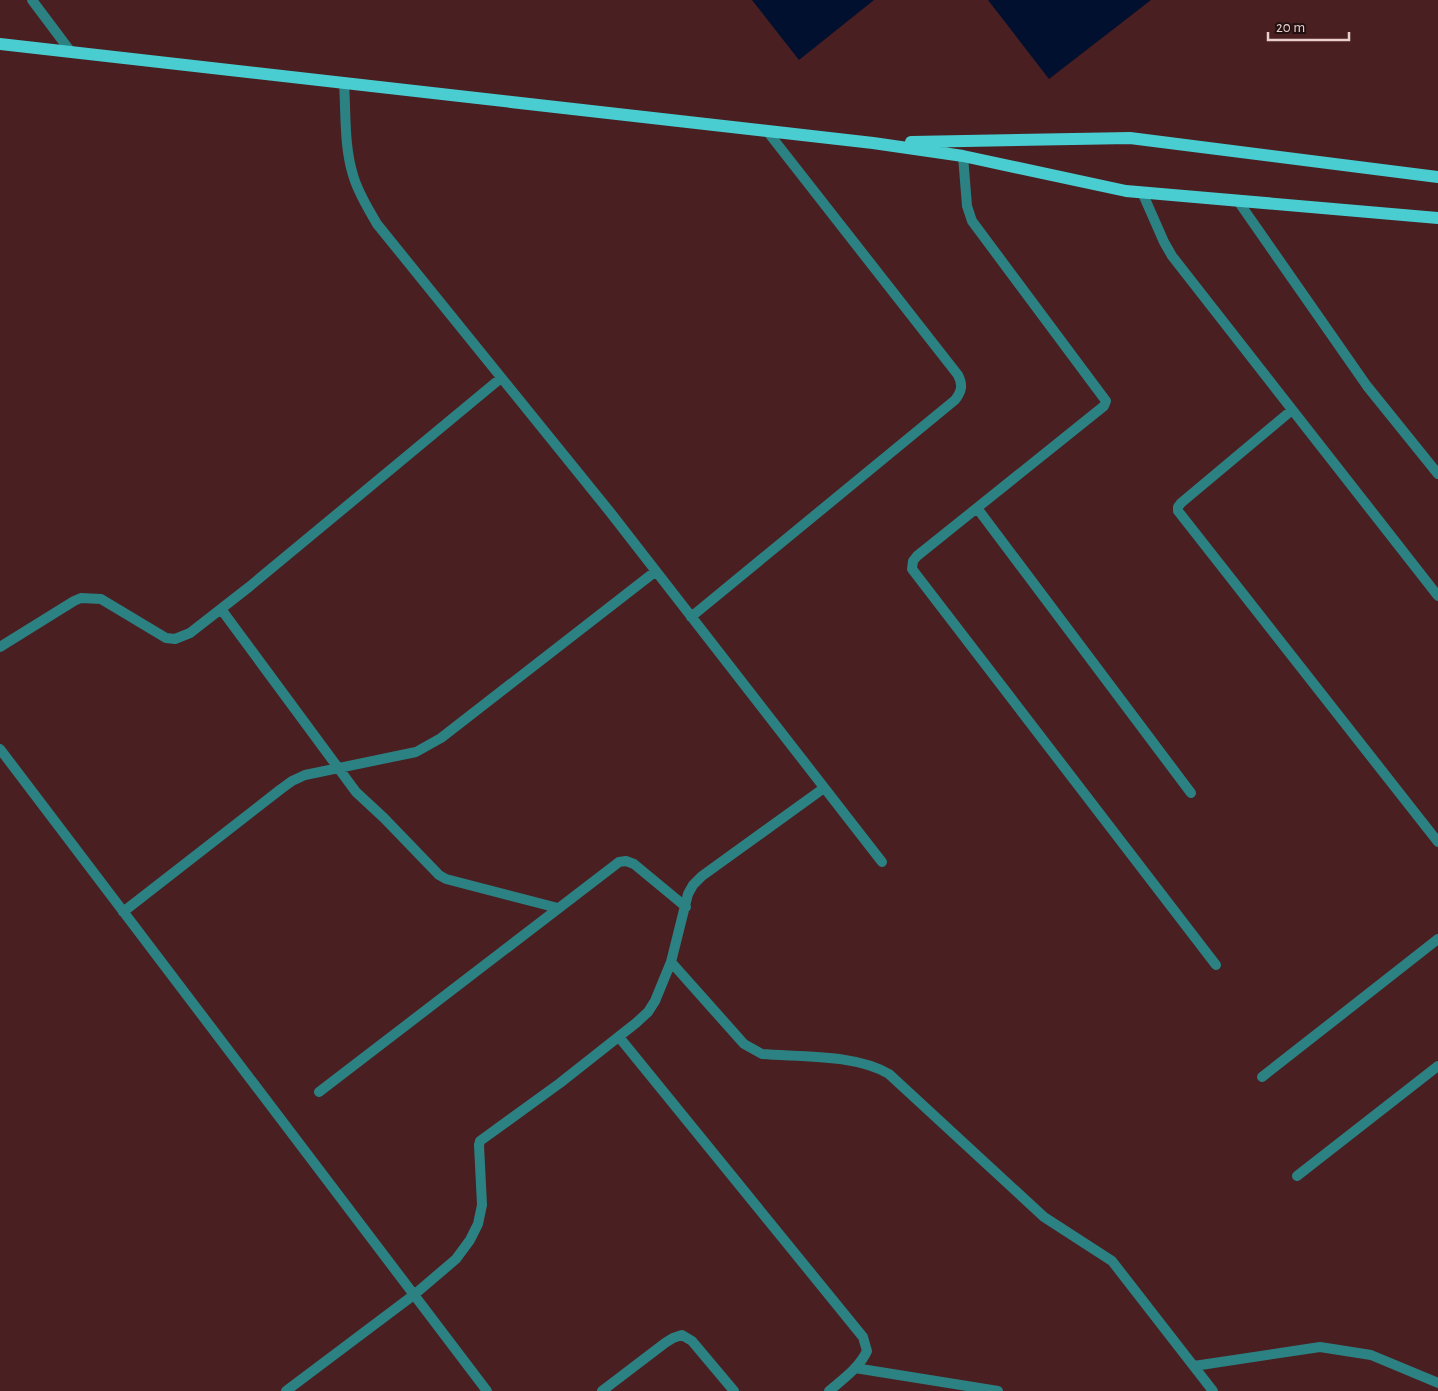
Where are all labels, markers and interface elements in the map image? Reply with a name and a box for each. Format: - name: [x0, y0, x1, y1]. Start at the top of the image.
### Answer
- scale bar: [1268, 10, 1349, 42]
- text: 20 m: [1276, 20, 1305, 35]

